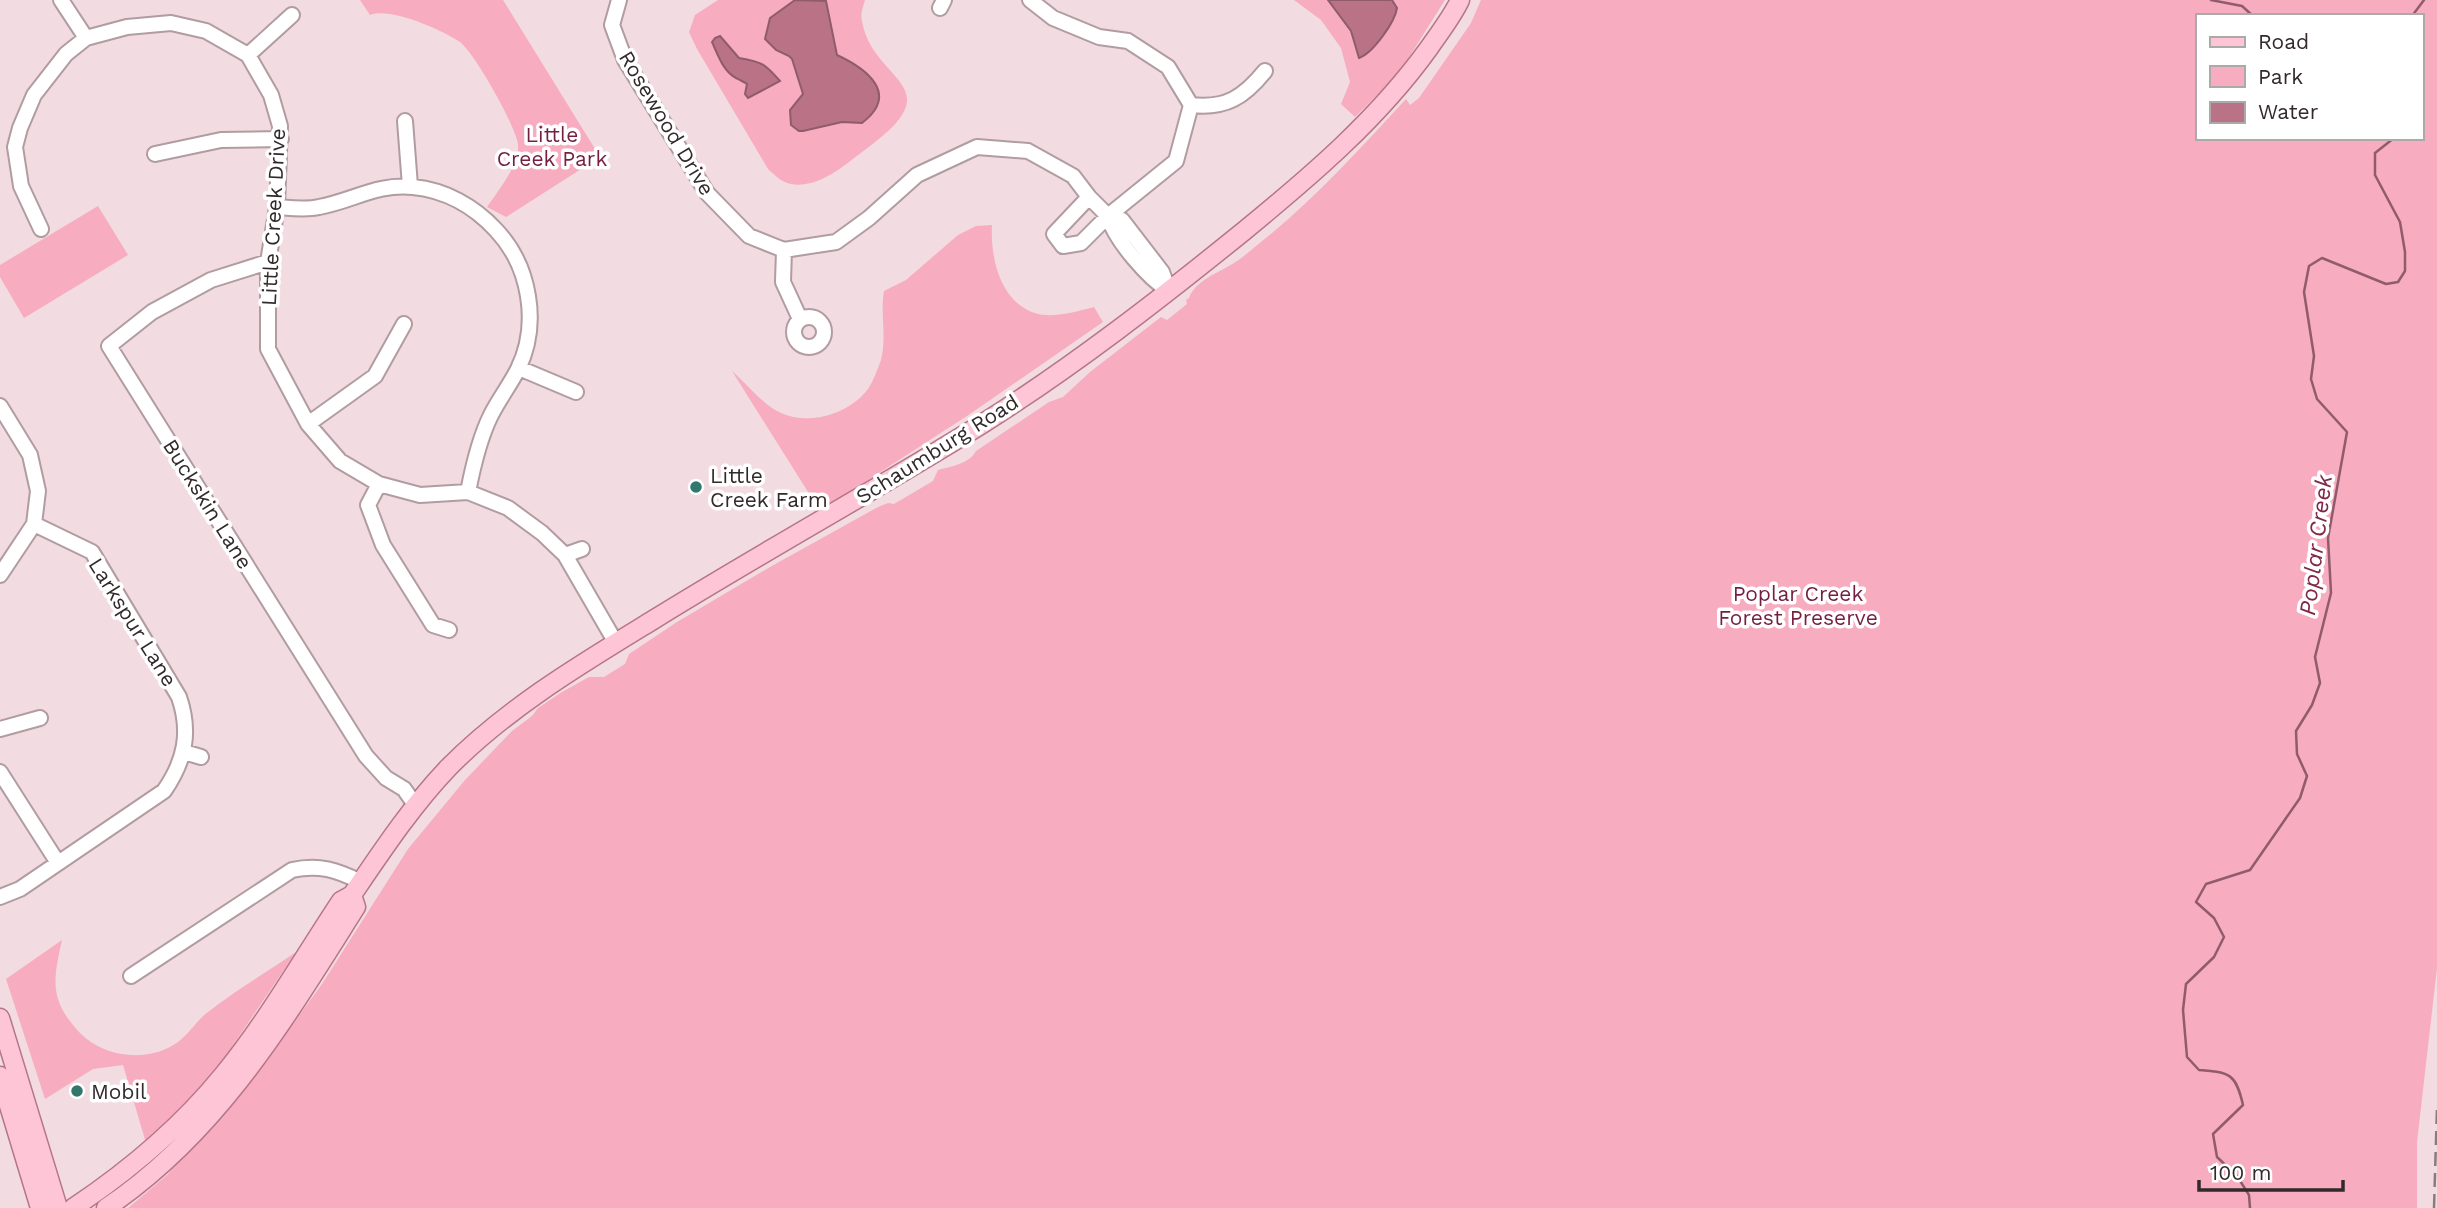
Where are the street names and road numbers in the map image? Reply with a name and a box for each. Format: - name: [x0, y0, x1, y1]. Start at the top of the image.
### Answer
- street label: Rosewood Drive: [614, 46, 720, 200]
- street label: Little Creek Drive: [256, 128, 290, 306]
- street label: Schaumburg Road: [851, 389, 1023, 509]
- street label: Buckskin Lane: [158, 434, 258, 574]
- street label: Larkspur Lane: [84, 553, 182, 691]

